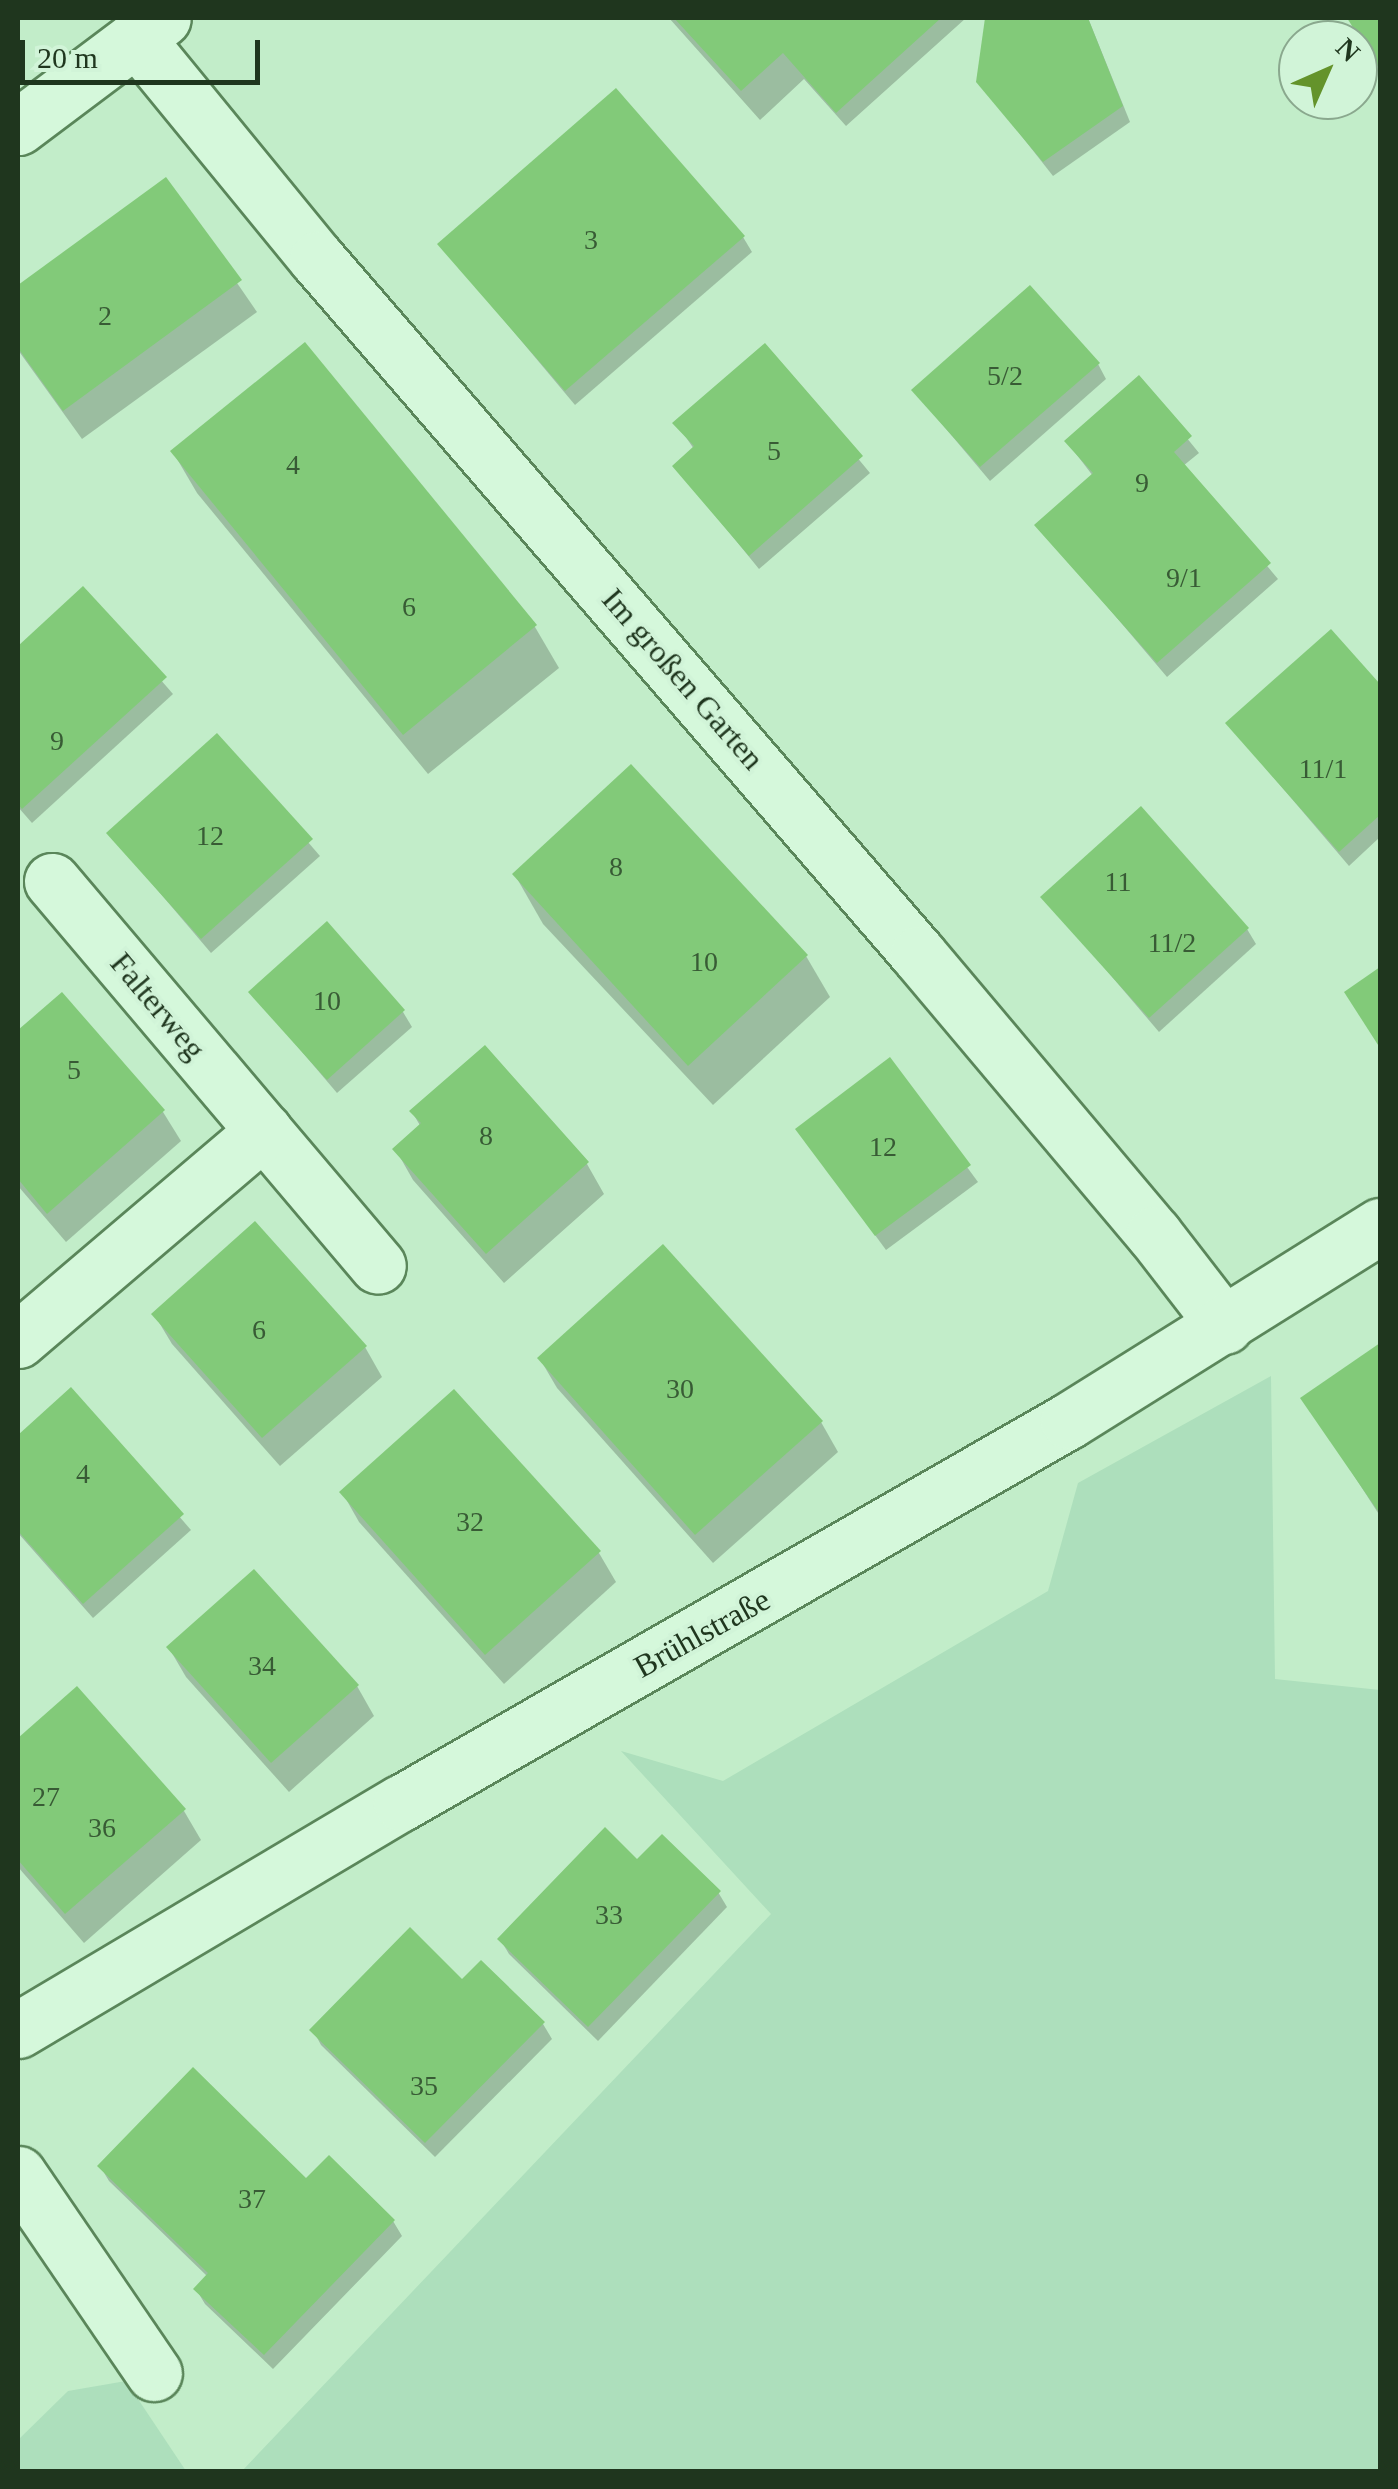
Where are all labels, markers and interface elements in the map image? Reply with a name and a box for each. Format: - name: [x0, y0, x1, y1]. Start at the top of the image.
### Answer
- scale bar: [25, 20, 265, 82]
- north arrow: [1278, 20, 1378, 120]
- text: N: [1330, 32, 1366, 68]
- text: 20 m: [37, 41, 98, 74]
- house number: 3: [584, 223, 598, 257]
- house number: 2: [98, 299, 112, 333]
- house number: 5/2: [987, 359, 1023, 393]
- house number: 5: [767, 434, 781, 468]
- house number: 4: [286, 448, 300, 482]
- house number: 9: [1135, 466, 1149, 500]
- house number: 9/1: [1166, 561, 1202, 595]
- street label: Im großen Garten: [594, 581, 772, 777]
- house number: 6: [402, 590, 416, 624]
- house number: 9: [50, 724, 64, 758]
- house number: 11/1: [1299, 752, 1347, 786]
- house number: 12: [196, 819, 224, 853]
- house number: 8: [609, 850, 623, 884]
- house number: 11: [1105, 865, 1131, 899]
- house number: 11/2: [1148, 926, 1196, 960]
- street label: Falterweg: [102, 945, 214, 1067]
- house number: 10: [690, 945, 718, 979]
- house number: 10: [313, 984, 341, 1018]
- house number: 5: [67, 1053, 81, 1087]
- house number: 8: [479, 1119, 493, 1153]
- house number: 12: [869, 1130, 897, 1164]
- house number: 6: [252, 1313, 266, 1347]
- house number: 30: [666, 1372, 694, 1406]
- house number: 4: [76, 1457, 90, 1491]
- house number: 32: [456, 1505, 484, 1539]
- street label: Brühlstraße: [627, 1580, 777, 1686]
- house number: 34: [248, 1649, 276, 1683]
- house number: 27: [32, 1780, 60, 1814]
- house number: 36: [88, 1811, 116, 1845]
- house number: 33: [595, 1898, 623, 1932]
- house number: 35: [410, 2069, 438, 2103]
- house number: 37: [238, 2182, 266, 2216]

